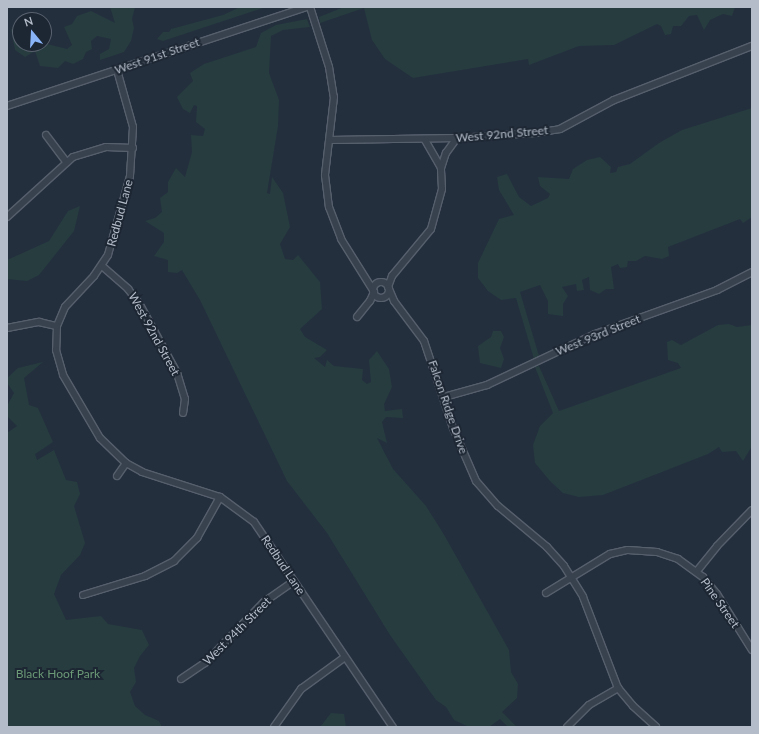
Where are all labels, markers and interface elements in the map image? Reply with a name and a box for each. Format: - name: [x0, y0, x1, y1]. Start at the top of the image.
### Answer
- north arrow: [12, 12, 52, 52]
- text: N: [22, 14, 34, 29]
- street label: West 91st Street: [113, 35, 201, 77]
- street label: West 92nd Street: [455, 123, 549, 145]
- street label: Redbud Lane: [104, 178, 136, 248]
- street label: West 92nd Street: [125, 290, 183, 378]
- street label: West 93rd Street: [554, 311, 642, 359]
- street label: Falcon Ridge Drive: [425, 358, 471, 456]
- street label: Redbud Lane: [258, 533, 308, 597]
- street label: Pine Street: [698, 575, 742, 631]
- street label: West 94th Street: [200, 594, 274, 668]
- park label: Black Hoof Park: [16, 667, 100, 681]

